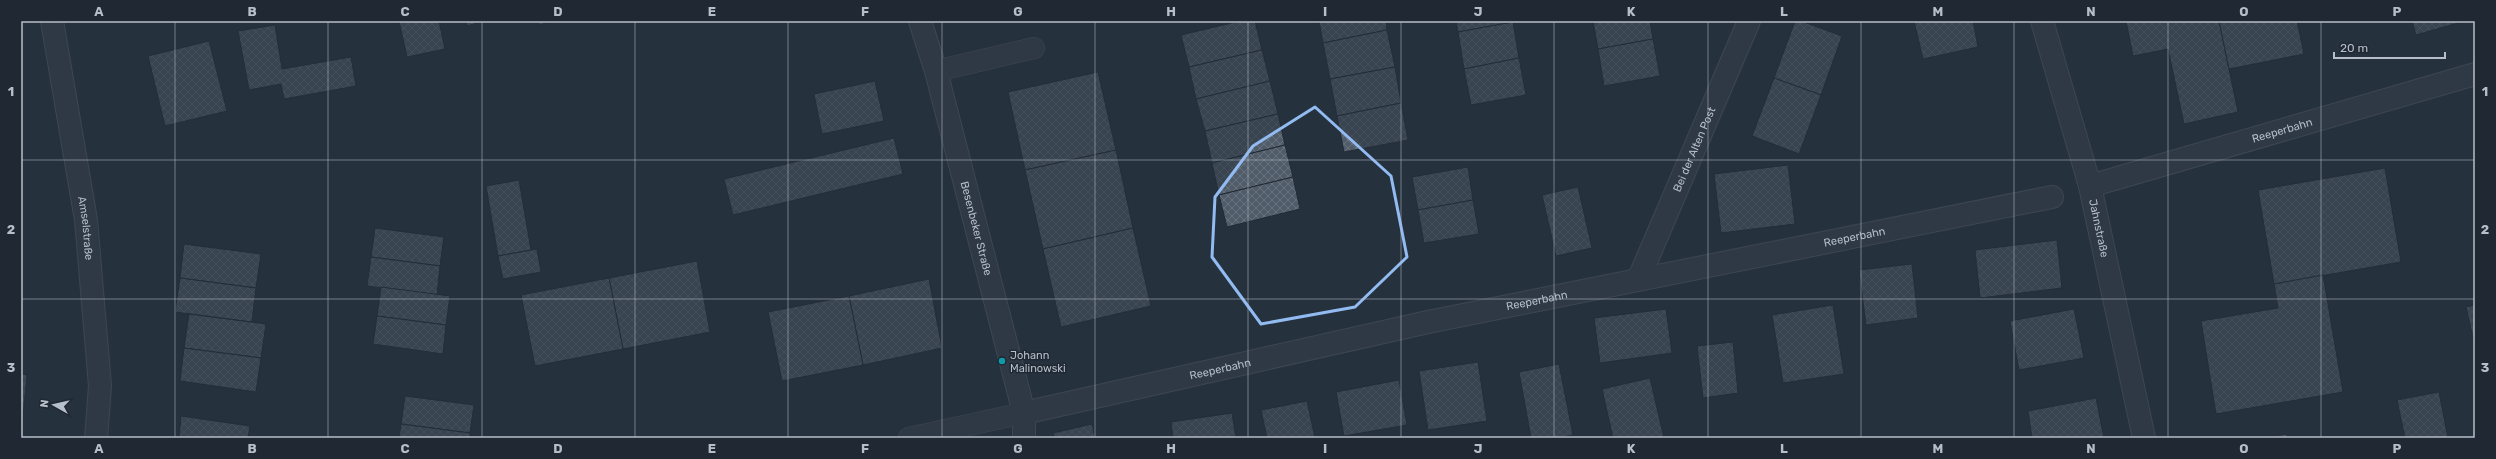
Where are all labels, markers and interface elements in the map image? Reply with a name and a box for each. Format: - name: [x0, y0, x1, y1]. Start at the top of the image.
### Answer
- text: A: [94, 4, 104, 19]
- text: B: [247, 4, 257, 19]
- text: C: [400, 4, 410, 19]
- text: D: [553, 4, 563, 19]
- text: E: [708, 4, 716, 19]
- text: F: [861, 4, 869, 19]
- text: G: [1013, 4, 1023, 19]
- text: H: [1166, 4, 1176, 19]
- text: I: [1323, 4, 1327, 19]
- text: J: [1474, 4, 1482, 19]
- text: K: [1627, 4, 1636, 19]
- text: L: [1780, 4, 1788, 19]
- text: M: [1933, 4, 1943, 19]
- text: N: [2086, 4, 2096, 19]
- text: O: [2239, 4, 2249, 19]
- text: P: [2393, 4, 2402, 19]
- scale bar: [2334, 34, 2445, 60]
- text: 20 m: [2340, 41, 2368, 55]
- text: 1: [8, 84, 14, 99]
- text: 1: [2482, 84, 2488, 99]
- street label: Bei der Alten Post: [1671, 104, 1719, 194]
- street label: Reeperbahn: [2250, 116, 2314, 146]
- street label: Besenbeker Straße: [958, 180, 994, 277]
- street label: Amselstraße: [75, 195, 95, 261]
- street label: Jahnstraße: [2086, 198, 2111, 259]
- text: 2: [7, 222, 15, 237]
- text: 2: [2481, 222, 2489, 237]
- street label: Reeperbahn: [1823, 225, 1886, 250]
- street label: Reeperbahn: [1505, 288, 1569, 313]
- place label: Johann Malinowski: [1010, 349, 1066, 375]
- marker: Johann Malinowski: [997, 356, 1007, 366]
- street label: Reeperbahn: [1188, 356, 1252, 383]
- text: 3: [7, 360, 16, 375]
- text: 3: [2481, 360, 2490, 375]
- north arrow: [34, 385, 74, 425]
- text: N: [38, 399, 52, 409]
- text: A: [94, 441, 104, 456]
- text: B: [247, 441, 257, 456]
- text: C: [400, 441, 410, 456]
- text: D: [553, 441, 563, 456]
- text: E: [708, 441, 716, 456]
- text: F: [861, 441, 869, 456]
- text: G: [1013, 441, 1023, 456]
- text: H: [1166, 441, 1176, 456]
- text: I: [1323, 441, 1327, 456]
- text: J: [1474, 441, 1482, 456]
- text: K: [1627, 441, 1636, 456]
- text: L: [1780, 441, 1788, 456]
- text: M: [1933, 441, 1943, 456]
- text: N: [2086, 441, 2096, 456]
- text: O: [2239, 441, 2249, 456]
- text: P: [2393, 441, 2402, 456]

